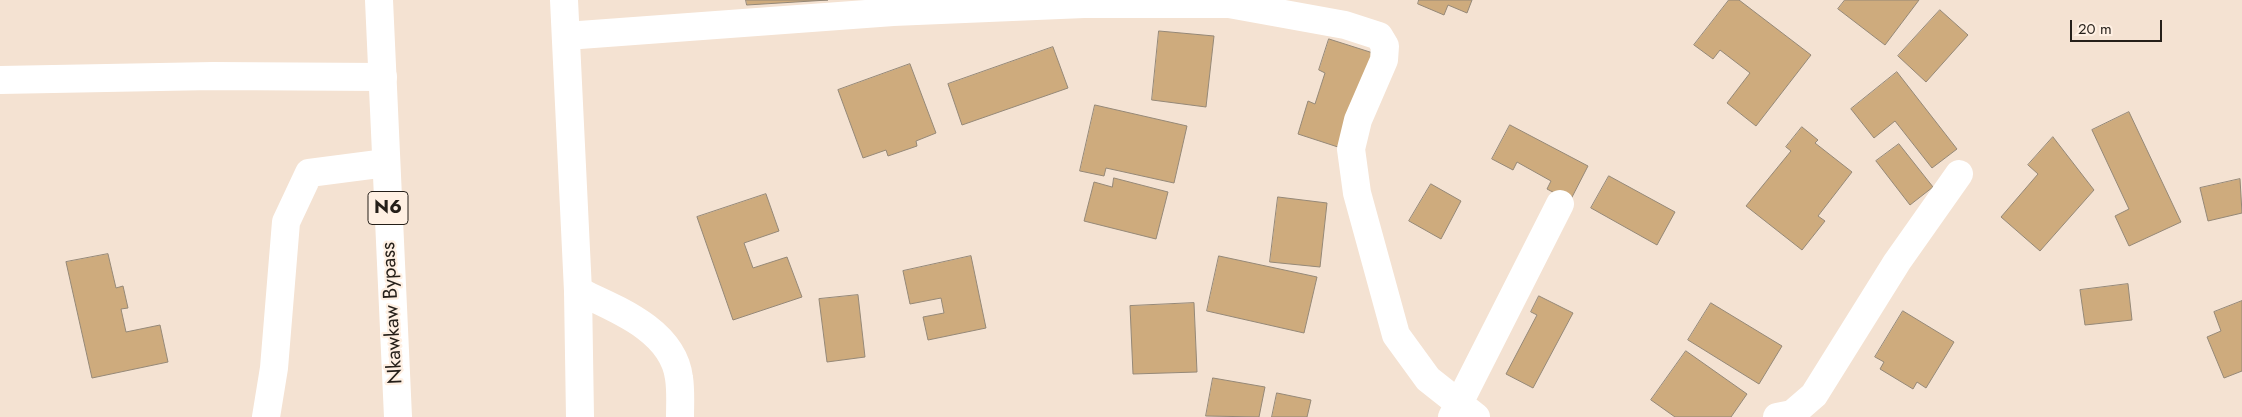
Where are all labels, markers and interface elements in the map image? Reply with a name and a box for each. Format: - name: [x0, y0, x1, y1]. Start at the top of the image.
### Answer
- scale bar: [2072, 10, 2164, 42]
- text: 20 m: [2078, 18, 2112, 40]
- road number: N6: [368, 192, 408, 224]
- street label: Nkawkaw Bypass: [377, 241, 409, 385]

